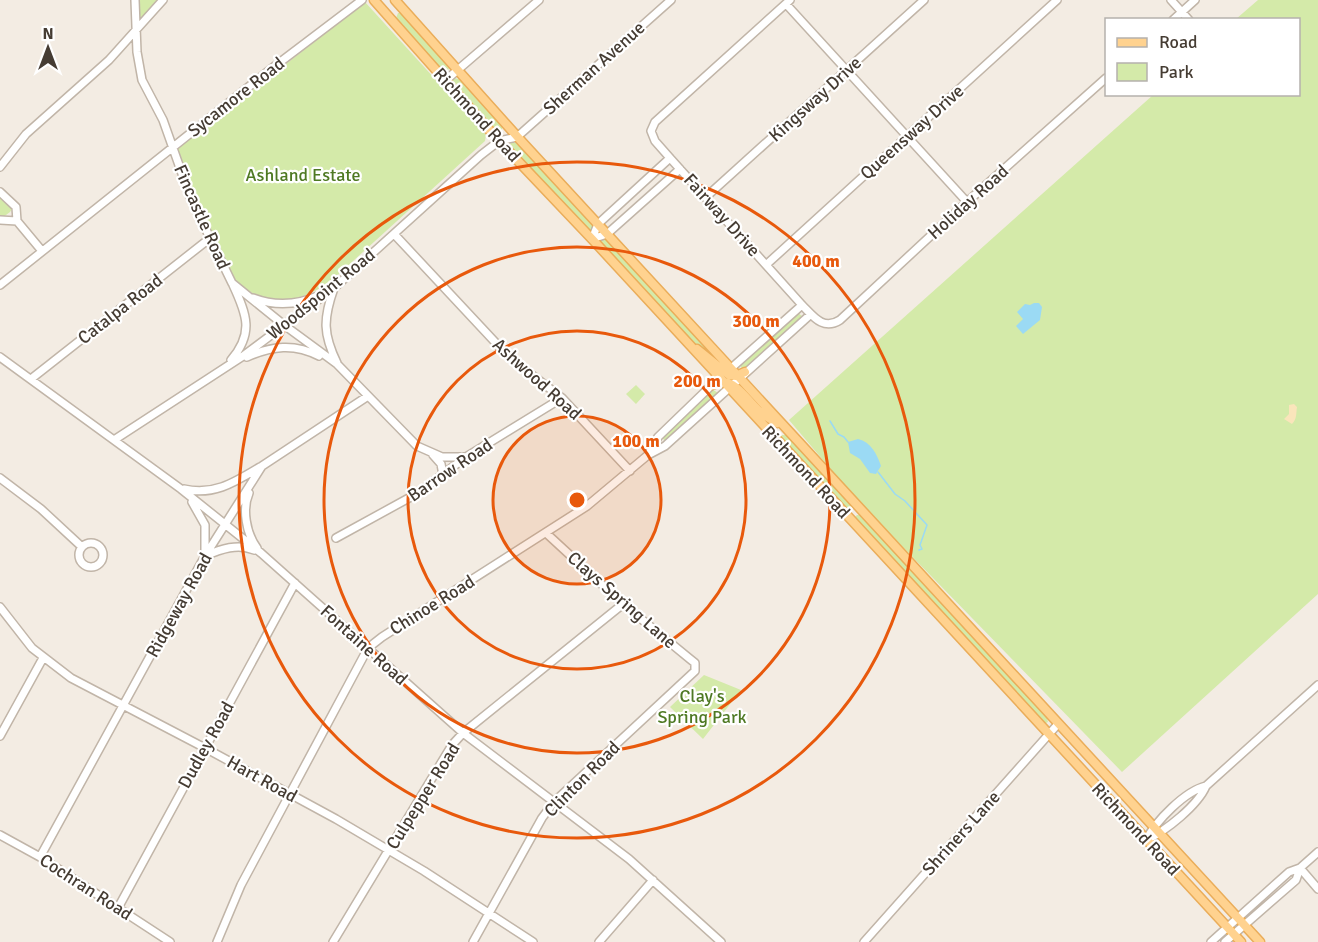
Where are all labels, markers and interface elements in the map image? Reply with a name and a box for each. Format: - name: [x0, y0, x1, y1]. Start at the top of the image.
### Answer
- street label: Sherman Avenue: [539, 17, 649, 119]
- north arrow: [18, 18, 78, 78]
- legend: [1105, 18, 1300, 96]
- text: N: [42, 24, 54, 44]
- text: Road: [1159, 31, 1198, 53]
- street label: Sycamore Road: [183, 52, 289, 142]
- street label: Kingsway Drive: [764, 52, 866, 146]
- text: Park: [1159, 61, 1194, 83]
- street label: Richmond Road: [429, 63, 525, 167]
- street label: Queensway Drive: [856, 80, 968, 184]
- street label: Holiday Road: [923, 160, 1013, 244]
- street label: Fincastle Road: [169, 161, 235, 273]
- park label: Ashland Estate: [246, 164, 360, 186]
- street label: Fairway Drive: [679, 169, 765, 261]
- street label: Woodspoint Road: [262, 244, 380, 344]
- text: 400 m: [792, 250, 840, 272]
- street label: Catalpa Road: [73, 269, 167, 349]
- text: 300 m: [732, 310, 780, 332]
- street label: Ashwood Road: [488, 333, 586, 425]
- text: 200 m: [673, 370, 721, 392]
- street label: Richmond Road: [757, 421, 855, 523]
- text: 100 m: [612, 430, 660, 452]
- street label: Barrow Road: [403, 434, 497, 506]
- centre of rings: [567, 490, 587, 510]
- street label: Clays Spring Lane: [563, 547, 681, 653]
- street label: Ridgeway Road: [141, 549, 217, 661]
- street label: Chinoe Road: [385, 570, 479, 640]
- street label: Fontaine Road: [316, 600, 412, 690]
- park label: Clay's Spring Park: [657, 685, 747, 728]
- street label: Dudley Road: [173, 698, 239, 792]
- street label: Clinton Road: [539, 736, 625, 822]
- street label: Culpepper Road: [381, 739, 465, 853]
- street label: Hart Road: [223, 751, 301, 807]
- street label: Richmond Road: [1087, 778, 1185, 880]
- street label: Shriners Lane: [917, 786, 1005, 880]
- street label: Cochran Road: [35, 849, 137, 925]

